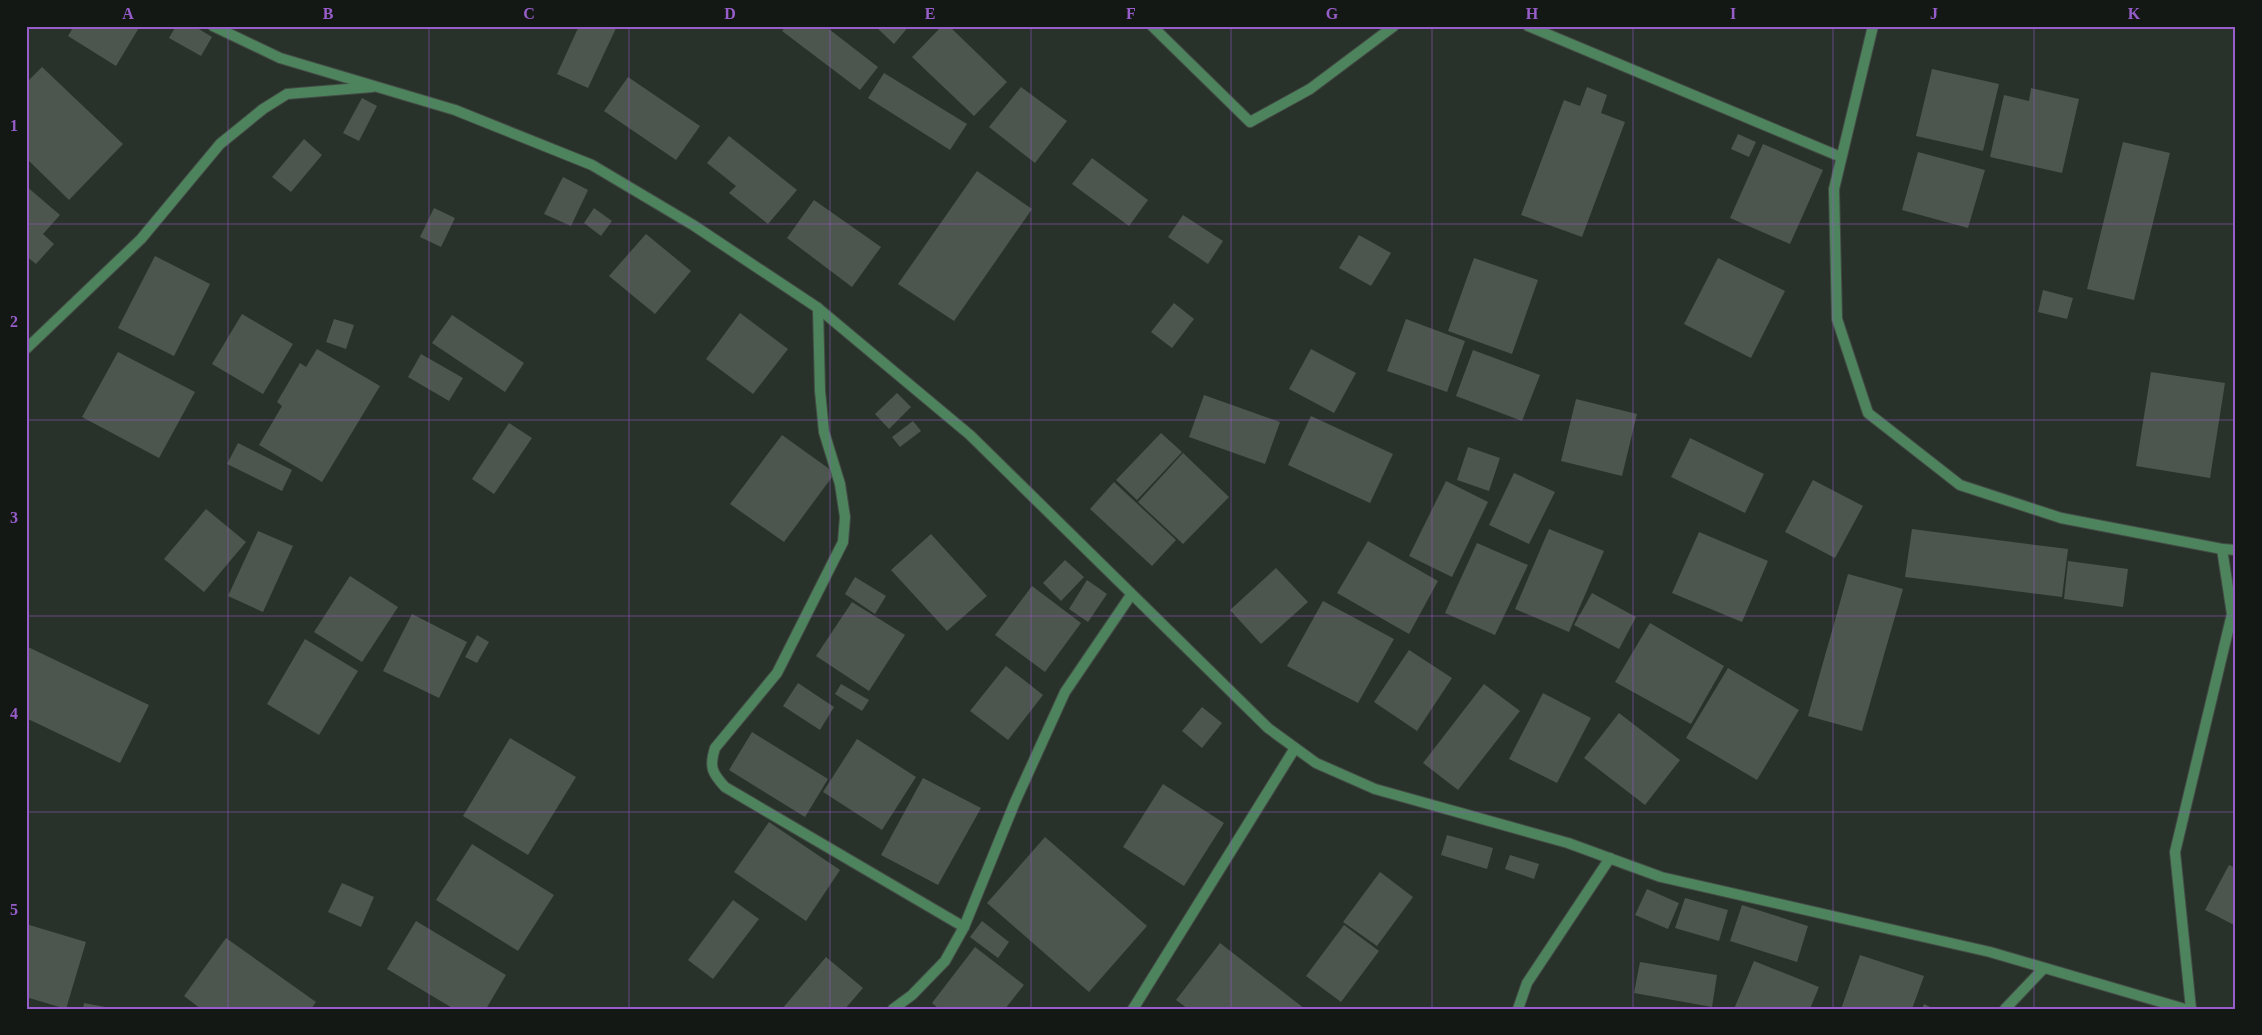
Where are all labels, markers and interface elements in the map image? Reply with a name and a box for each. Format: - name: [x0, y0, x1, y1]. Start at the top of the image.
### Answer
- text: A: [122, 5, 134, 22]
- text: B: [323, 5, 334, 22]
- text: C: [523, 5, 535, 22]
- text: D: [724, 5, 736, 22]
- text: E: [925, 5, 935, 22]
- text: F: [1126, 5, 1136, 22]
- text: G: [1326, 5, 1339, 22]
- text: H: [1526, 5, 1539, 22]
- text: I: [1730, 5, 1736, 22]
- text: J: [1930, 5, 1938, 22]
- text: K: [2128, 5, 2141, 22]
- text: 1: [10, 117, 18, 134]
- text: 2: [10, 313, 18, 330]
- text: 3: [10, 509, 18, 526]
- text: 4: [10, 705, 18, 722]
- text: 5: [10, 901, 18, 918]

